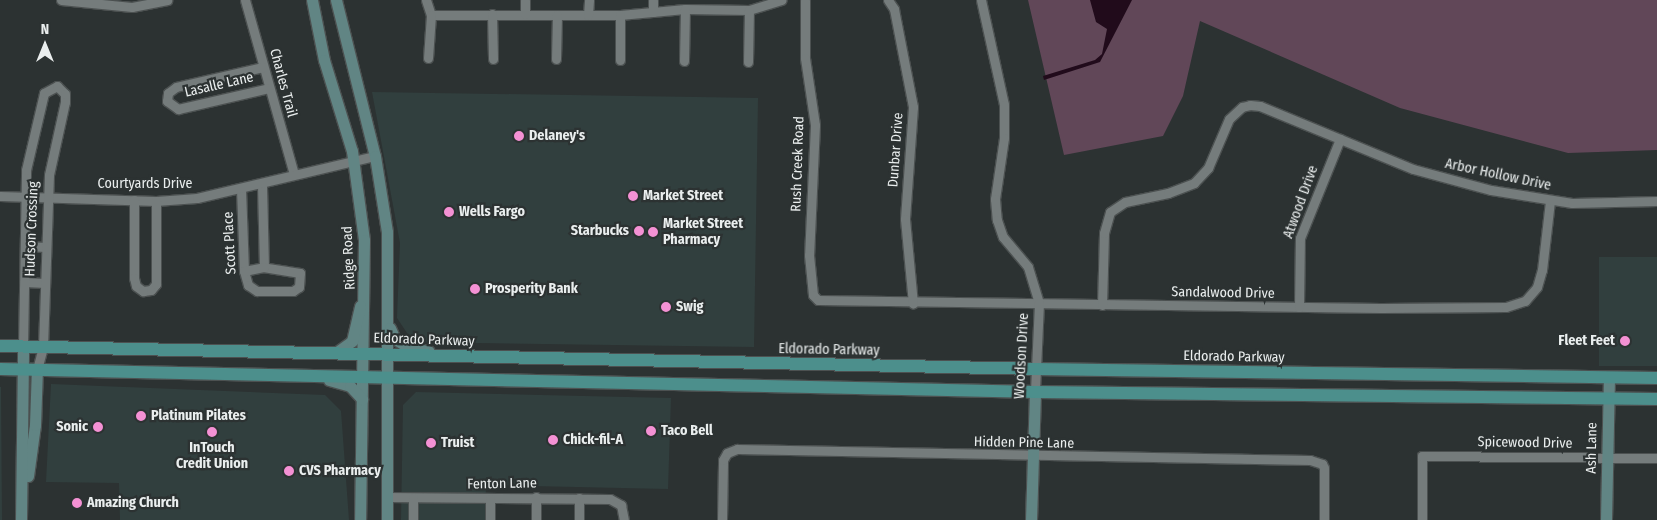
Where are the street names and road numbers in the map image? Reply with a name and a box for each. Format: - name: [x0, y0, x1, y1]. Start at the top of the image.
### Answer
- street label: Charles Trail: [266, 47, 300, 119]
- street label: Lasalle Lane: [183, 69, 255, 101]
- street label: Dunbar Drive: [885, 112, 907, 188]
- street label: Rush Creek Road: [788, 116, 808, 212]
- street label: Arbor Hollow Drive: [1443, 156, 1553, 194]
- street label: Atwood Drive: [1280, 163, 1322, 241]
- street label: Courtyards Drive: [98, 176, 192, 192]
- street label: Hudson Crossing: [22, 181, 42, 277]
- street label: Scott Place: [220, 211, 240, 275]
- street label: Ridge Road: [339, 225, 359, 291]
- street label: Sandalwood Drive: [1171, 284, 1275, 302]
- street label: Woodson Drive: [1011, 313, 1033, 399]
- street label: Eldorado Parkway: [373, 330, 475, 350]
- street label: Eldorado Parkway: [778, 341, 880, 359]
- street label: Eldorado Parkway: [1183, 348, 1285, 366]
- street label: Ash Lane: [1583, 422, 1601, 474]
- street label: Hidden Pine Lane: [974, 434, 1074, 452]
- street label: Spicewood Drive: [1477, 434, 1573, 452]
- street label: Fenton Lane: [467, 475, 537, 493]

